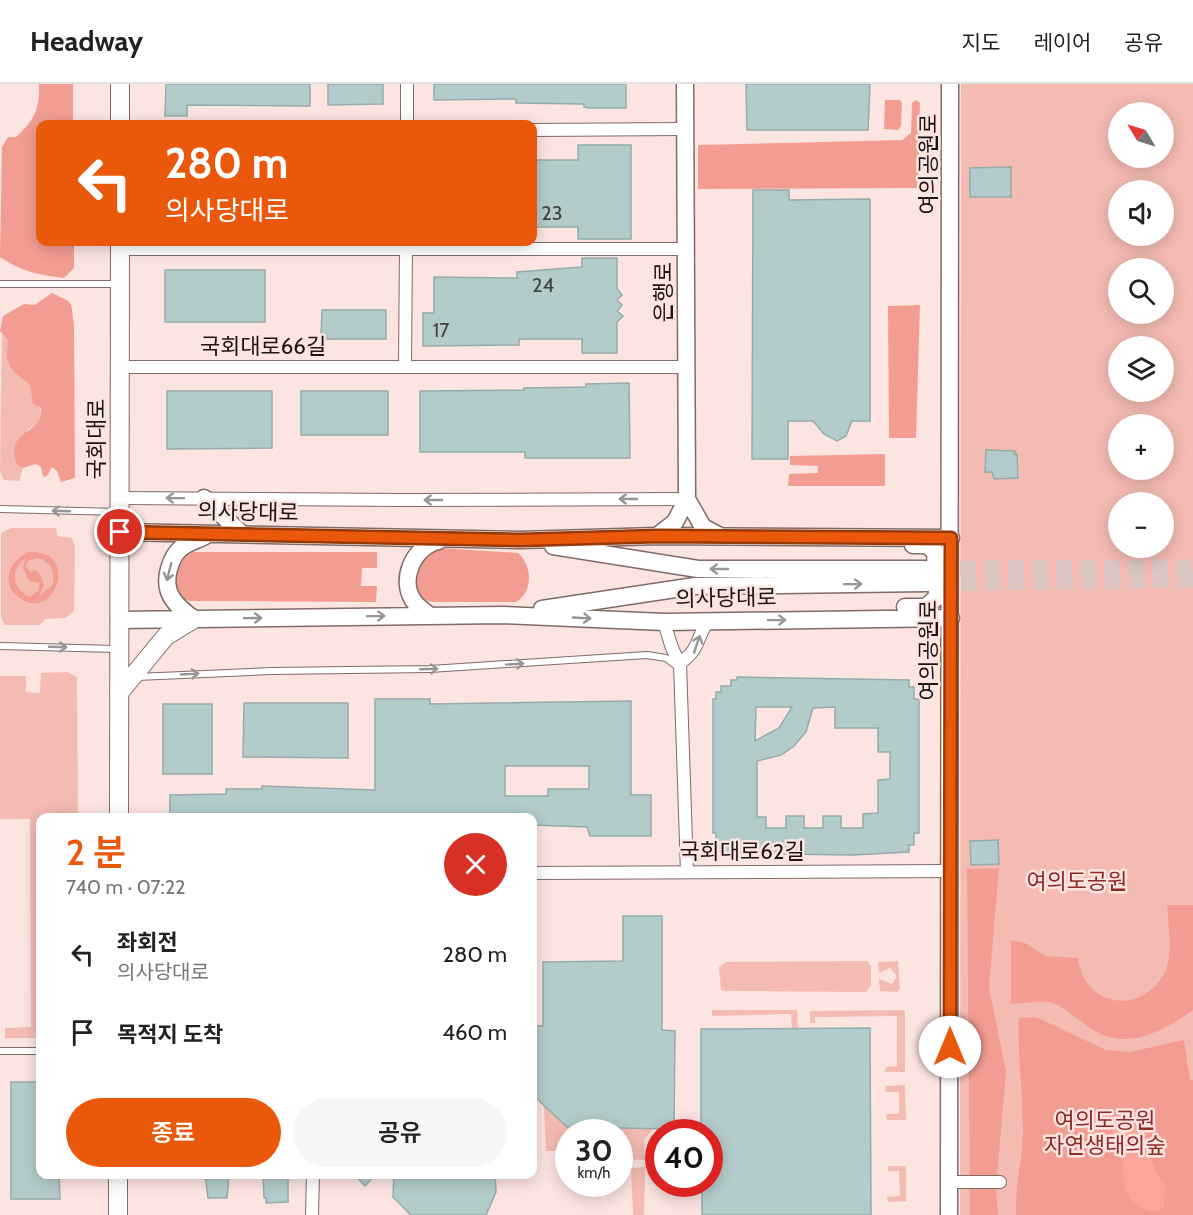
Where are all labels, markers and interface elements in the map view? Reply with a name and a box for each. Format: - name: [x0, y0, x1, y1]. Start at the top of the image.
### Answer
- text: Headway: [30, 24, 143, 58]
- text: 지도: [962, 30, 1000, 55]
- text: 레이어: [1033, 30, 1091, 55]
- text: 공유: [1124, 30, 1163, 55]
- north arrow: [1108, 102, 1174, 168]
- map controls: [1108, 102, 1174, 558]
- street label: 여의공원로: [915, 113, 942, 215]
- text: 280 m: [165, 137, 288, 189]
- icon: left: [66, 144, 144, 222]
- button: sound: [1108, 180, 1174, 246]
- text: 의사당대로: [165, 194, 289, 227]
- house number: 23: [541, 201, 563, 225]
- button: search: [1108, 258, 1174, 324]
- street label: 은행로: [650, 262, 677, 322]
- house number: 24: [532, 273, 554, 297]
- house number: 17: [433, 318, 449, 342]
- street label: 국회대로66길: [200, 333, 326, 360]
- button: layers: [1108, 336, 1174, 402]
- street label: 국회대로: [83, 399, 110, 479]
- button: +: [1108, 414, 1174, 480]
- one-way arrow: [166, 492, 186, 504]
- button: −: [1108, 492, 1174, 558]
- one-way arrow: [619, 493, 639, 505]
- one-way arrow: [424, 494, 444, 506]
- street label: 의사당대로: [197, 498, 299, 526]
- one-way arrow: [52, 505, 72, 516]
- pin: [94, 506, 145, 557]
- icon: arrive: [103, 515, 136, 548]
- one-way arrow: [162, 562, 174, 581]
- one-way arrow: [710, 563, 730, 575]
- one-way arrow: [843, 578, 863, 590]
- street label: 의사당대로: [675, 584, 777, 612]
- street label: 여의공원로: [915, 599, 942, 701]
- one-way arrow: [366, 611, 386, 622]
- one-way arrow: [242, 612, 262, 624]
- one-way arrow: [572, 613, 592, 624]
- one-way arrow: [767, 614, 787, 626]
- one-way arrow: [692, 636, 703, 654]
- one-way arrow: [48, 641, 68, 652]
- one-way arrow: [504, 658, 524, 669]
- one-way arrow: [419, 663, 439, 674]
- one-way arrow: [180, 669, 200, 680]
- text: 2 분: [66, 830, 126, 874]
- button: close: [444, 833, 507, 896]
- street label: 국회대로62길: [679, 838, 805, 865]
- park label: 여의도공원: [1026, 868, 1128, 895]
- text: 740 m · 07:22: [66, 875, 186, 899]
- text: 좌회전: [117, 929, 178, 956]
- icon: left: [66, 938, 99, 971]
- text: 280 m: [443, 941, 507, 968]
- text: 의사당대로: [117, 960, 209, 984]
- position arrow: [918, 1015, 982, 1079]
- icon: arrive: [66, 1016, 99, 1049]
- text: 460 m: [442, 1019, 507, 1046]
- text: 목적지 도착: [117, 1021, 223, 1048]
- button: 종료: [66, 1098, 281, 1167]
- button: 공유: [293, 1098, 507, 1167]
- park label: 여의도공원 자연생태의숲: [1044, 1107, 1166, 1159]
- speed limit sign: 40: [645, 1119, 723, 1197]
- text: 30: [575, 1132, 613, 1169]
- text: km/h: [578, 1164, 610, 1182]

